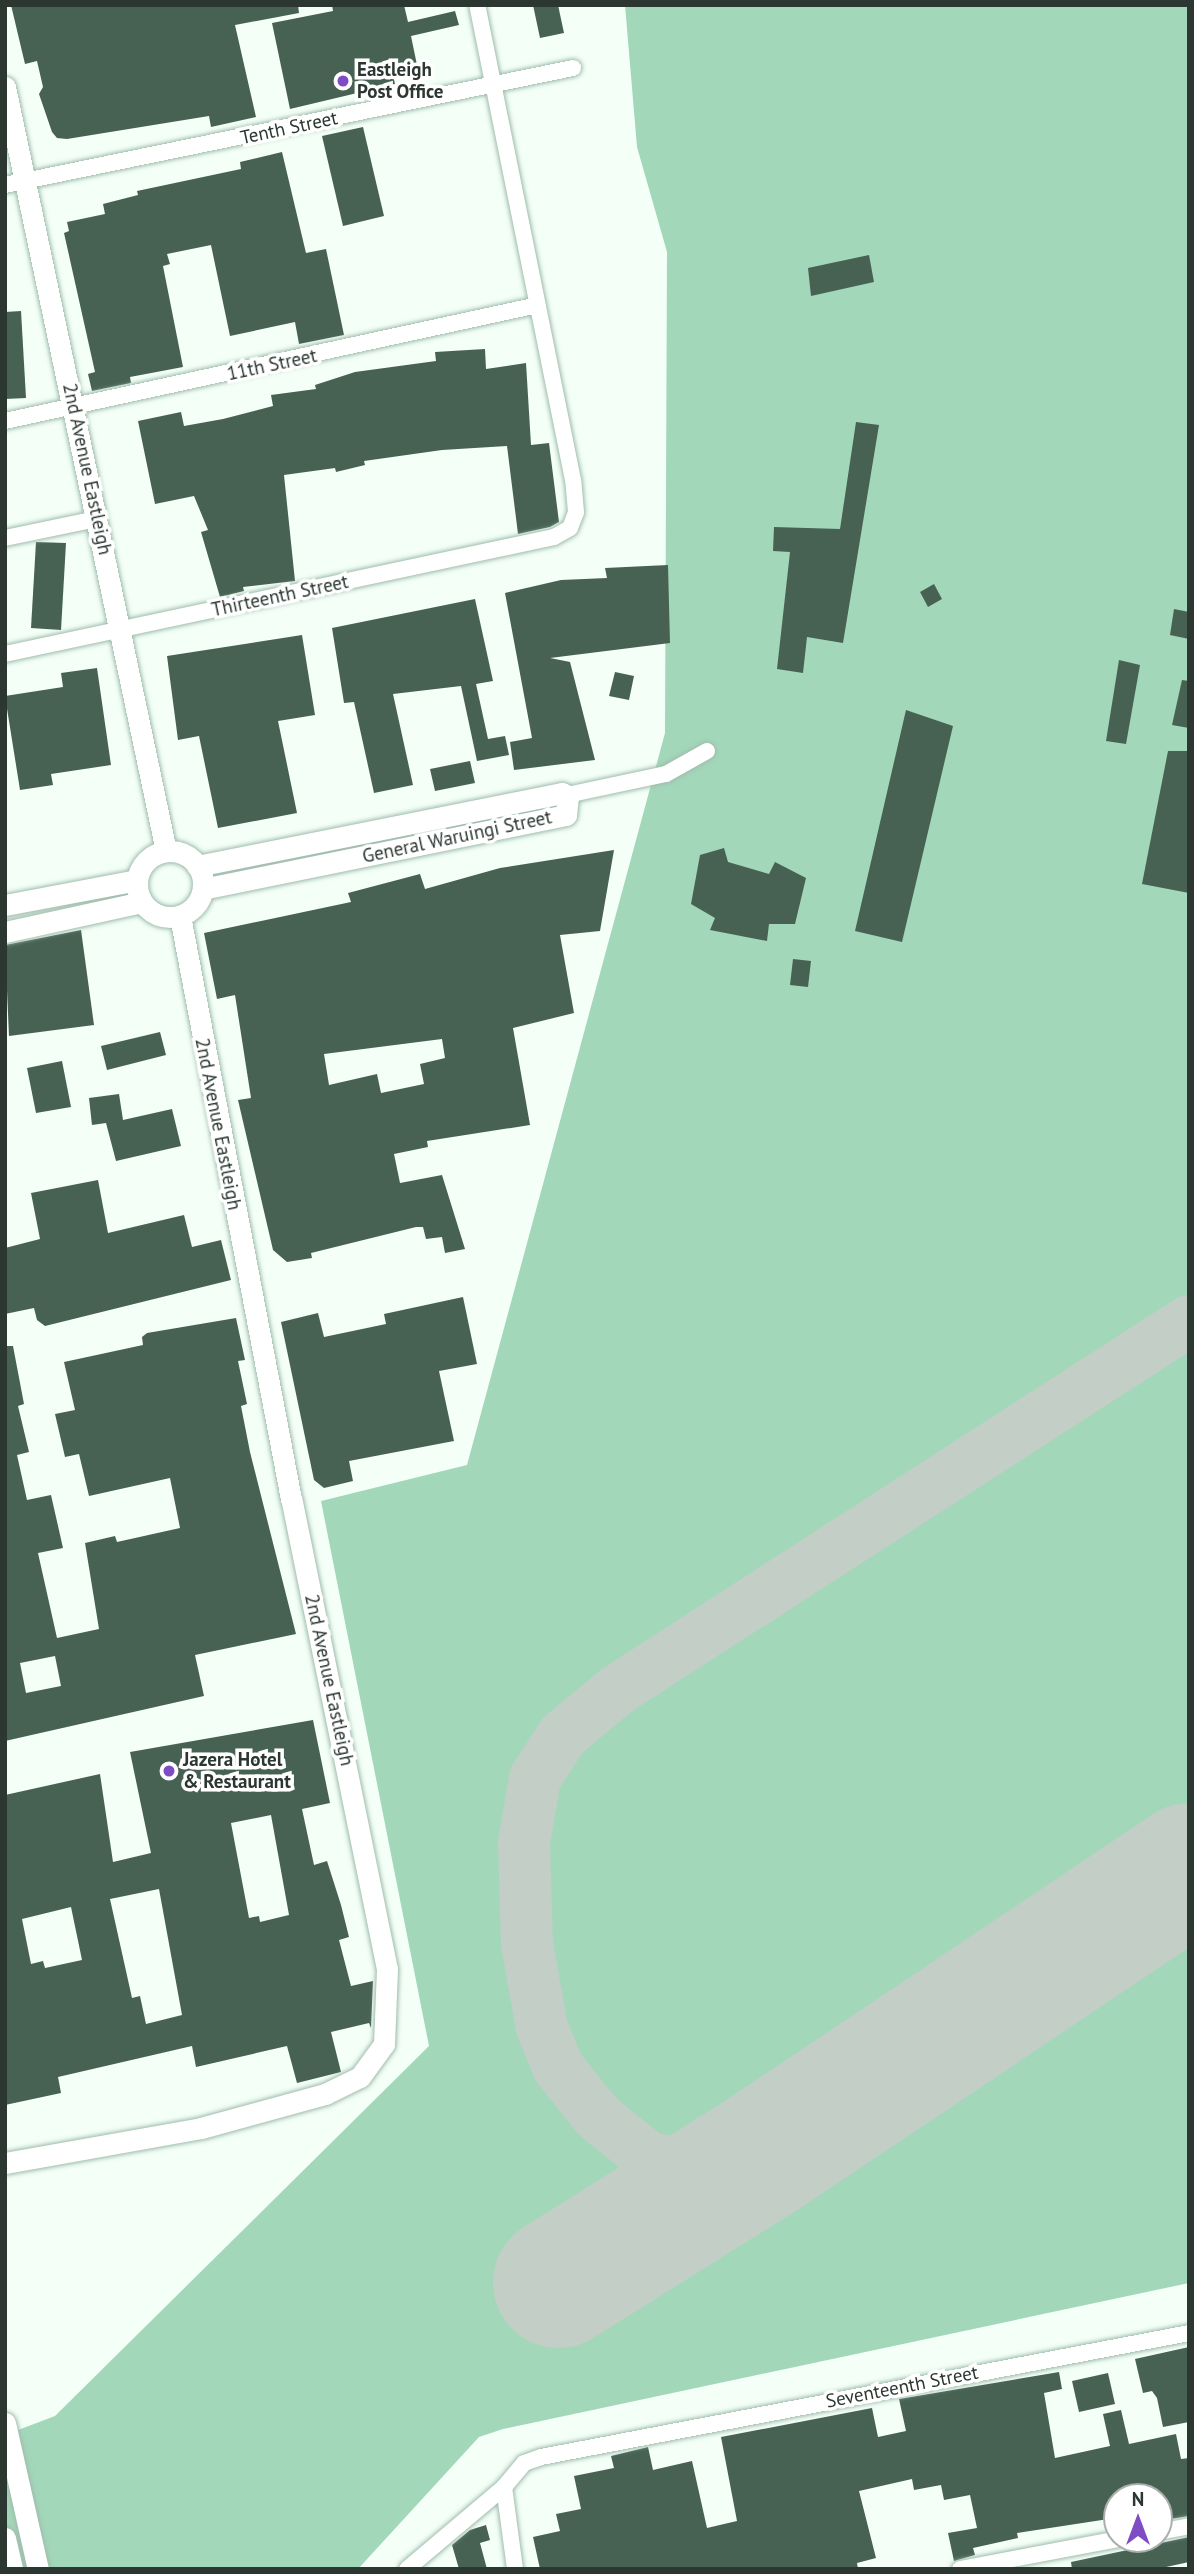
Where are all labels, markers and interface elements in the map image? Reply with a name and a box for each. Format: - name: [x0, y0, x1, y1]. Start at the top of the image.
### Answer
- place label: Eastleigh Post Office: [357, 59, 444, 103]
- marker: Eastleigh Post Office: [335, 73, 351, 89]
- street label: Tenth Street: [238, 107, 340, 149]
- street label: 11th Street: [225, 344, 319, 386]
- street label: 2nd Avenue Eastleigh: [58, 381, 116, 557]
- street label: Thirteenth Street: [210, 570, 350, 622]
- street label: General Waruingi Street: [360, 806, 554, 868]
- street label: 2nd Avenue Eastleigh: [190, 1036, 246, 1212]
- street label: 2nd Avenue Eastleigh: [300, 1592, 358, 1768]
- place label: Jazera Hotel & Restaurant: [183, 1749, 291, 1793]
- marker: Jazera Hotel & Restaurant: [161, 1763, 177, 1779]
- street label: Seventeenth Street: [824, 2361, 980, 2413]
- north arrow: [1103, 2483, 1173, 2553]
- text: N: [1132, 2487, 1144, 2511]

